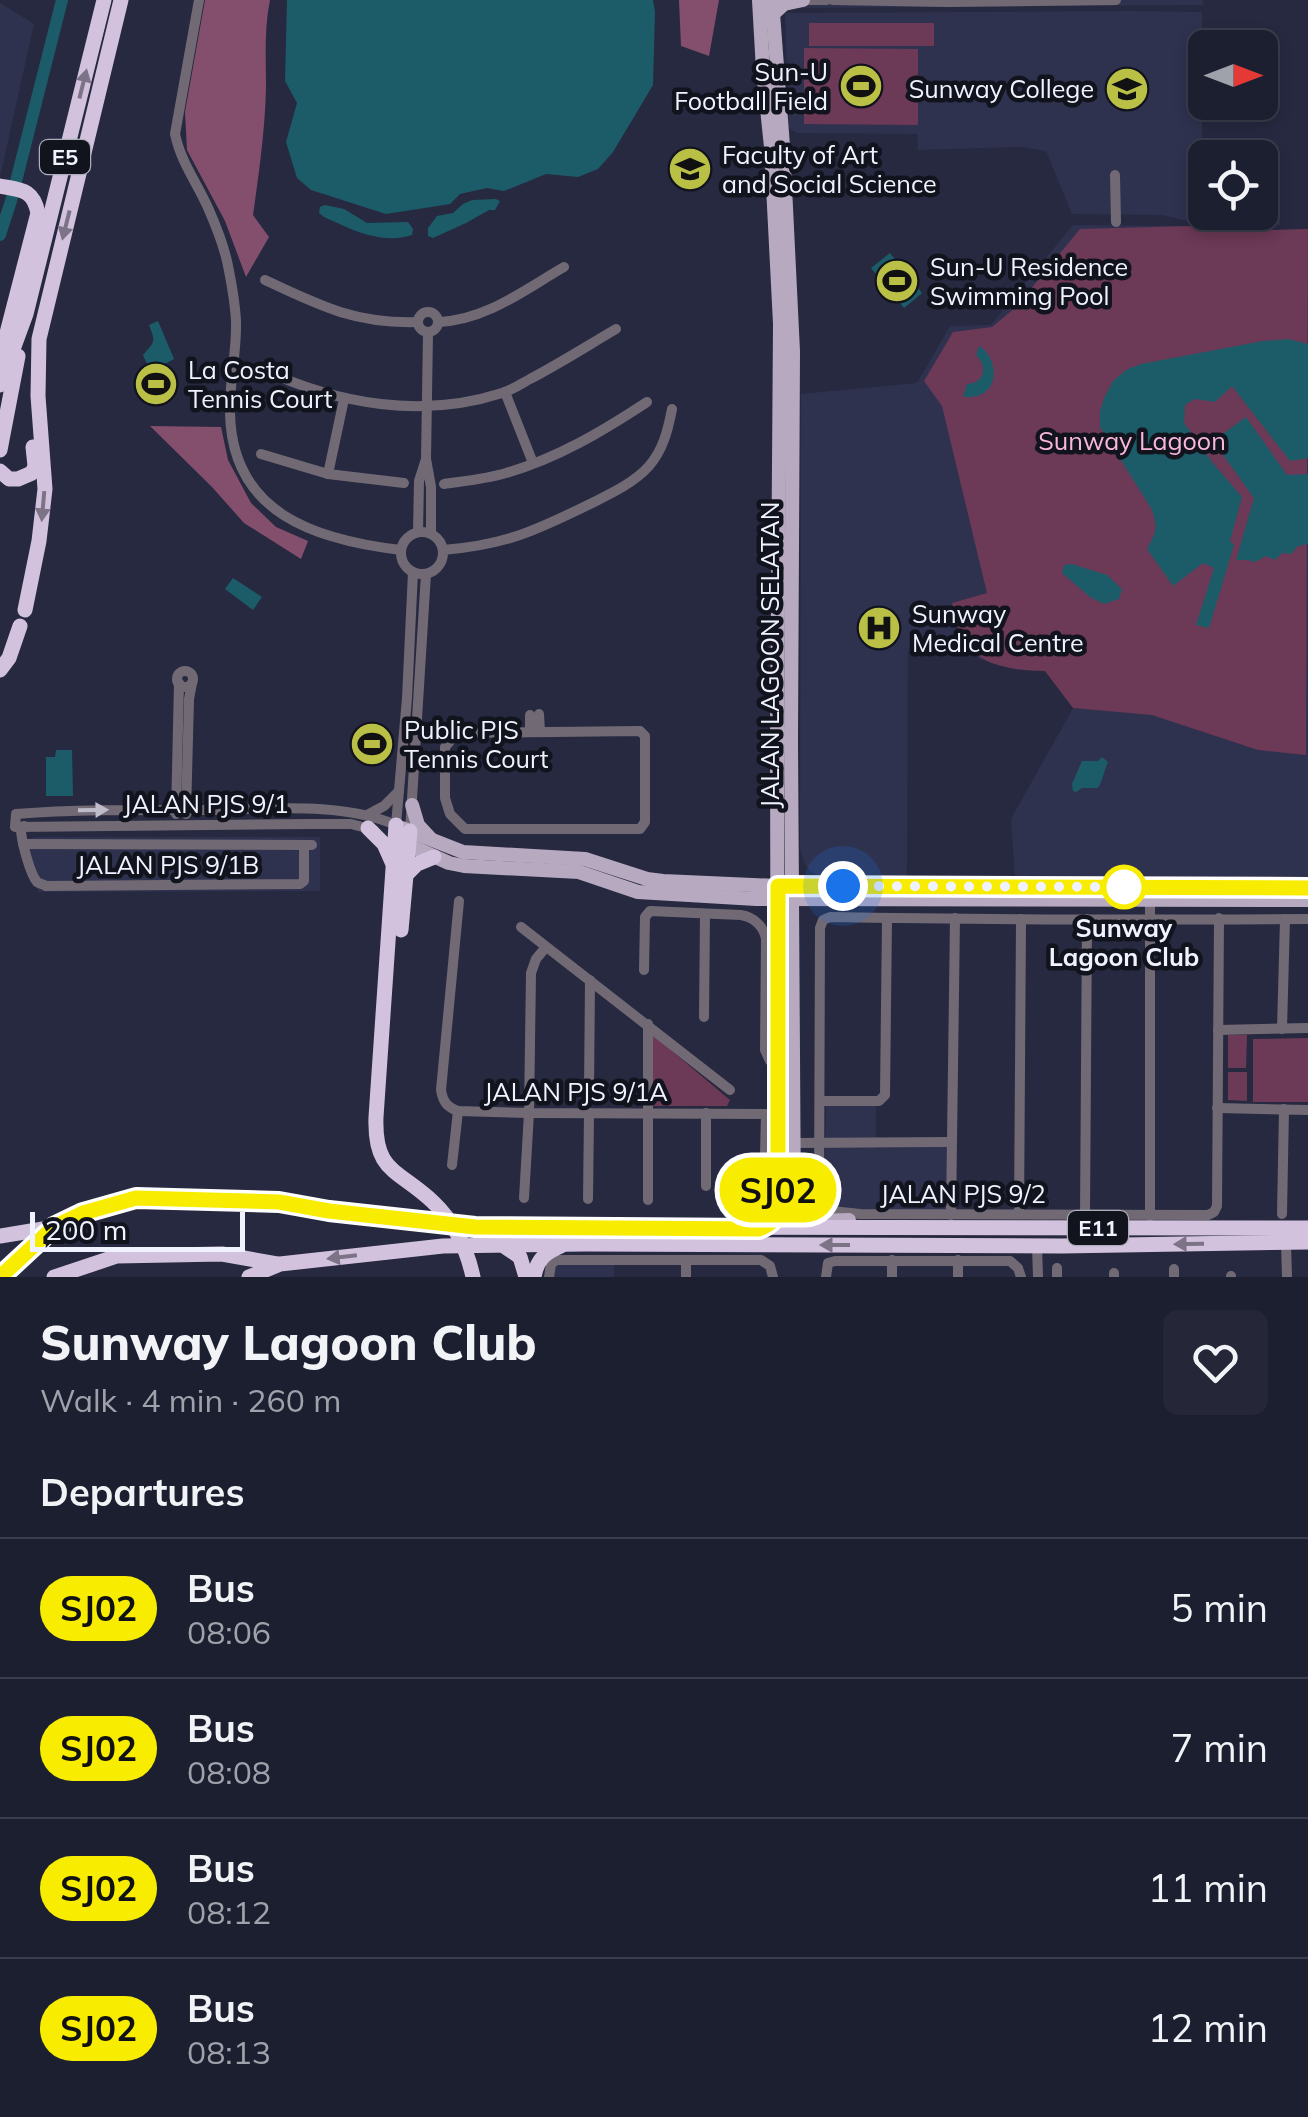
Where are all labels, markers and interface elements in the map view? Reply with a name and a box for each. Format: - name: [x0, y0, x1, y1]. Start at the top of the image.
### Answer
- north arrow: [1188, 30, 1278, 120]
- map controls: [1188, 30, 1278, 230]
- place label: Sun-U Football Field: [674, 56, 828, 116]
- sports icon: Sun-U Football Field: [838, 63, 884, 109]
- school or university icon: Sunway College: [1104, 66, 1150, 112]
- one-way arrow: [76, 68, 91, 99]
- place label: Sunway College: [909, 73, 1094, 104]
- place label: Faculty of Art and Social Science: [722, 139, 937, 199]
- road number: E5: [40, 140, 90, 174]
- button: locate: [1188, 140, 1278, 230]
- school or university icon: Faculty of Art and Social Science: [667, 146, 713, 192]
- one-way arrow: [57, 210, 73, 241]
- place label: Sun-U Residence Swimming Pool: [930, 251, 1128, 311]
- sports icon: Sun-U Residence Swimming Pool: [874, 258, 920, 304]
- place label: La Costa Tennis Court: [188, 354, 333, 414]
- sports icon: La Costa Tennis Court: [133, 361, 179, 407]
- park label: Sunway Lagoon: [1038, 425, 1226, 456]
- one-way arrow: [35, 490, 51, 522]
- street label: JALAN LAGOON SELATAN: [754, 502, 785, 808]
- place label: Sunway Medical Centre: [912, 598, 1084, 658]
- hospital icon: Sunway Medical Centre: [856, 605, 902, 651]
- place label: Public PJS Tennis Court: [404, 714, 549, 774]
- sports icon: Public PJS Tennis Court: [349, 721, 395, 767]
- street label: JALAN PJS 9/1: [123, 788, 289, 819]
- one-way arrow: [77, 802, 109, 818]
- street label: JALAN PJS 9/1B: [77, 849, 259, 880]
- your location: [818, 861, 868, 911]
- marker: Sunway Lagoon Club: [1103, 866, 1145, 908]
- place label: Sunway Lagoon Club: [1049, 912, 1199, 972]
- street label: JALAN PJS 9/1A: [484, 1076, 668, 1107]
- line badge: SJ02: [708, 1158, 848, 1222]
- text: SJ02: [740, 1168, 816, 1212]
- street label: JALAN PJS 9/2: [880, 1178, 1046, 1209]
- scale bar: [30, 1207, 245, 1252]
- road number: E11: [1068, 1211, 1128, 1245]
- text: 200 m: [45, 1212, 127, 1247]
- one-way arrow: [1172, 1236, 1204, 1252]
- one-way arrow: [818, 1237, 850, 1253]
- one-way arrow: [326, 1249, 358, 1265]
- button: heart: [1163, 1310, 1268, 1415]
- text: Sunway Lagoon Club: [40, 1312, 537, 1372]
- text: Walk · 4 min · 260 m: [40, 1380, 341, 1420]
- text: Departures: [40, 1468, 244, 1516]
- text: Bus: [187, 1564, 255, 1612]
- text: 5 min: [1171, 1584, 1268, 1632]
- text: SJ02: [60, 1586, 137, 1630]
- text: 08:06: [187, 1612, 271, 1652]
- text: Bus: [187, 1704, 255, 1752]
- text: 7 min: [1171, 1724, 1268, 1772]
- text: SJ02: [60, 1726, 137, 1770]
- text: 08:08: [187, 1752, 271, 1792]
- text: Bus: [187, 1844, 255, 1892]
- text: 11 min: [1148, 1864, 1268, 1912]
- text: SJ02: [60, 1866, 137, 1910]
- text: 08:12: [187, 1892, 271, 1932]
- text: Bus: [187, 1984, 255, 2032]
- text: 12 min: [1148, 2004, 1268, 2052]
- text: SJ02: [60, 2006, 137, 2050]
- text: 08:13: [187, 2032, 271, 2072]

